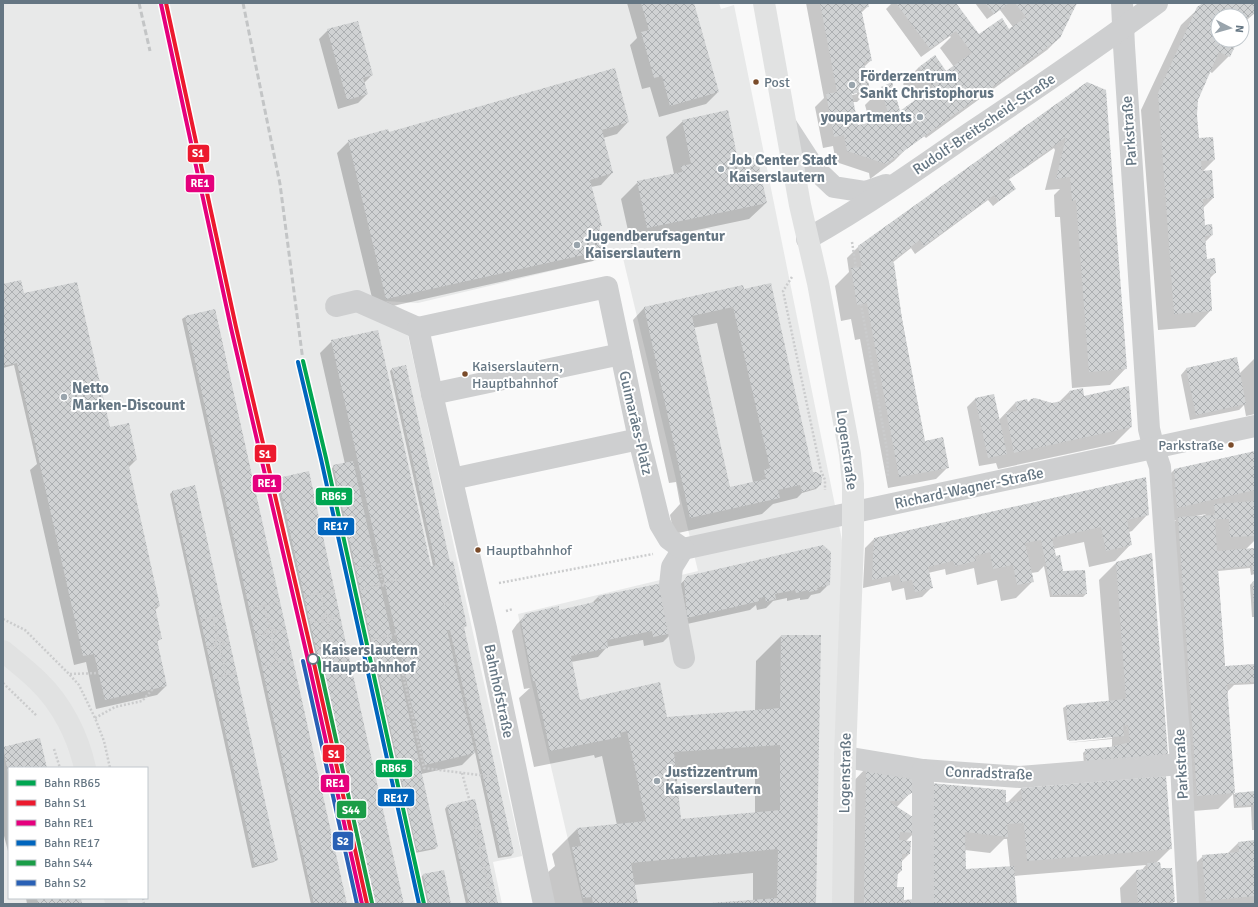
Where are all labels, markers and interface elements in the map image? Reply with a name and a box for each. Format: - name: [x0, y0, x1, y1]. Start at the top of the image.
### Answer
- north arrow: [1210, 8, 1250, 48]
- text: N: [1233, 25, 1246, 33]
- place label: Förderzentrum Sankt Christophorus: [860, 67, 994, 102]
- street label: Rudolf-Breitscheid-Straße: [909, 70, 1059, 178]
- place label: Post: [764, 74, 790, 91]
- marker: Post: [751, 77, 761, 87]
- marker: Förderzentrum Sankt Christophorus: [847, 80, 857, 90]
- street label: Parkstraße: [1118, 95, 1140, 167]
- place label: youpartments: [820, 108, 912, 126]
- marker: youpartments: [915, 112, 925, 122]
- line badge: S1: [187, 144, 210, 163]
- text: S1: [192, 147, 204, 160]
- place label: Job Center Stadt Kaiserslautern: [729, 151, 838, 186]
- marker: Job Center Stadt Kaiserslautern: [716, 164, 726, 174]
- line badge: RE1: [185, 174, 215, 193]
- text: RE1: [190, 177, 210, 190]
- place label: Jugendberufsagentur Kaiserslautern: [585, 227, 725, 262]
- marker: Jugendberufsagentur Kaiserslautern: [572, 240, 582, 250]
- place label: Kaiserslautern, Hauptbahnhof: [472, 358, 563, 392]
- marker: Kaiserslautern, Hauptbahnhof: [460, 369, 470, 379]
- street label: Guimarães-Platz: [615, 369, 657, 477]
- place label: Netto Marken-Discount: [72, 379, 185, 414]
- marker: Netto Marken-Discount: [59, 392, 69, 402]
- street label: Logenstraße: [832, 409, 862, 491]
- place label: Parkstraße: [1158, 437, 1224, 454]
- marker: Parkstraße: [1226, 440, 1236, 450]
- line badge: S1: [254, 444, 277, 463]
- text: S1: [259, 448, 271, 461]
- street label: Richard-Wagner-Straße: [893, 463, 1045, 513]
- line badge: RE1: [252, 474, 282, 493]
- text: RE1: [257, 477, 277, 490]
- line badge: RB65: [315, 487, 353, 506]
- text: RB65: [321, 490, 347, 503]
- line badge: RE17: [317, 517, 355, 536]
- text: RE17: [324, 520, 349, 533]
- place label: Hauptbahnhof: [486, 542, 573, 559]
- marker: Hauptbahnhof: [473, 545, 483, 555]
- place label: Kaiserslautern Hauptbahnhof: [322, 641, 418, 676]
- street label: Bahnhofstraße: [480, 642, 518, 740]
- marker: Kaiserslautern Hauptbahnhof: [307, 653, 319, 665]
- street label: Parkstraße: [1170, 728, 1192, 800]
- street label: Logenstraße: [835, 733, 855, 813]
- line badge: S1: [322, 744, 345, 763]
- text: S1: [328, 748, 340, 761]
- line badge: RB65: [375, 759, 413, 778]
- text: RB65: [381, 762, 407, 775]
- street label: Conradstraße: [945, 762, 1033, 784]
- place label: Justizzentrum Kaiserslautern: [665, 763, 761, 798]
- legend: [8, 767, 148, 899]
- line badge: RE1: [320, 774, 350, 793]
- text: Bahn RB65: [44, 776, 101, 791]
- marker: Justizzentrum Kaiserslautern: [652, 776, 662, 786]
- text: RE1: [325, 777, 345, 790]
- line badge: RE17: [377, 788, 415, 807]
- text: RE17: [384, 792, 409, 805]
- text: Bahn S1: [44, 796, 86, 811]
- line badge: S44: [336, 800, 367, 819]
- text: S44: [342, 804, 360, 817]
- text: Bahn RE1: [44, 816, 94, 831]
- line badge: S2: [332, 831, 354, 851]
- text: S2: [337, 835, 349, 848]
- text: Bahn RE17: [44, 836, 100, 851]
- text: Bahn S44: [44, 856, 93, 871]
- text: Bahn S2: [44, 876, 86, 891]

